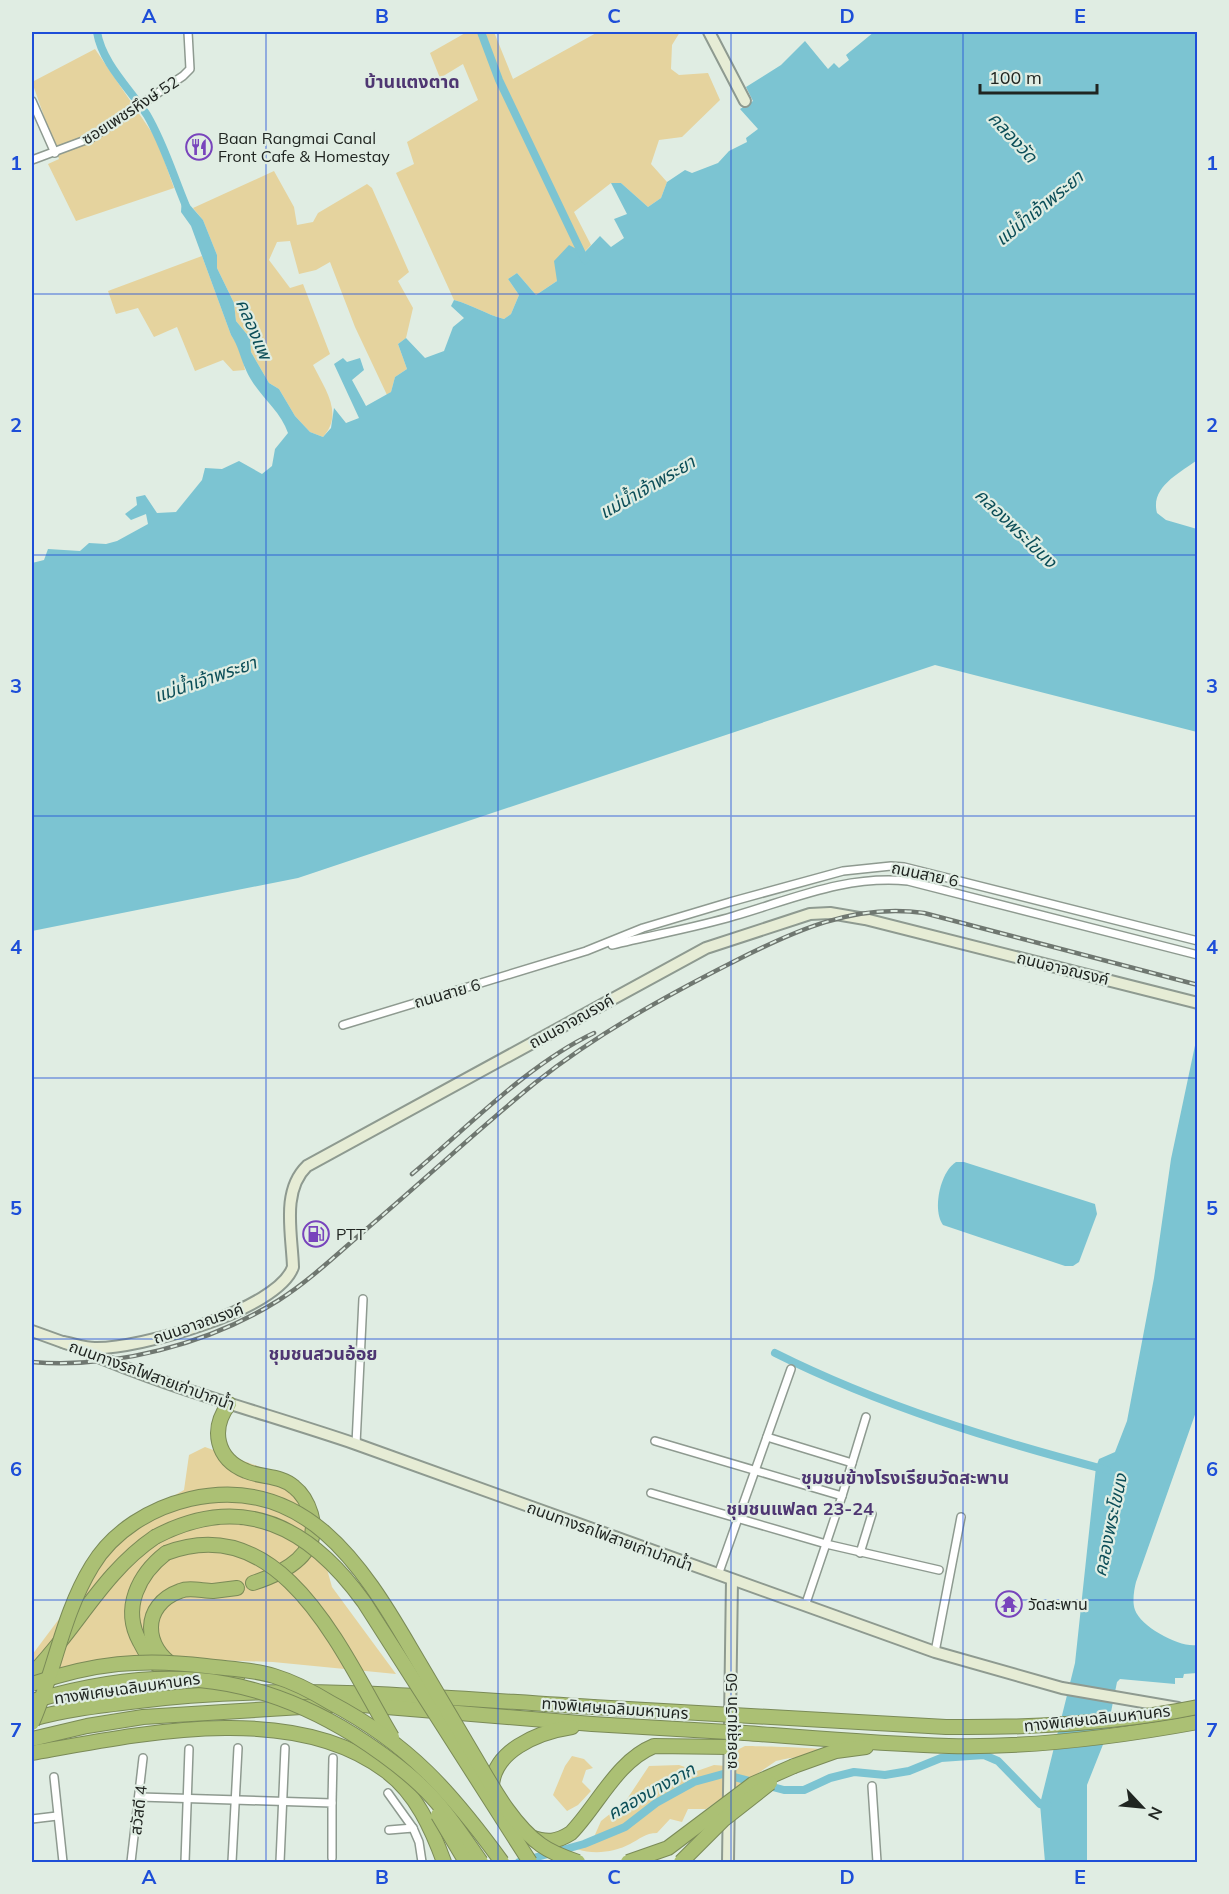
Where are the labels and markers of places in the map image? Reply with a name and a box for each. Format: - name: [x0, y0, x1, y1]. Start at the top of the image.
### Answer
- place label: Baan Rangmai Canal Front Cafe & Homestay: [218, 128, 390, 166]
- restaurant icon: Baan Rangmai Canal Front Cafe & Homestay: [184, 132, 214, 162]
- fuel station icon: PTT: [301, 1219, 331, 1249]
- place label: PTT: [336, 1224, 366, 1244]
- temple icon: วัดสะพาน: [994, 1589, 1024, 1619]
- place label: วัดสะพาน: [1028, 1594, 1088, 1614]

